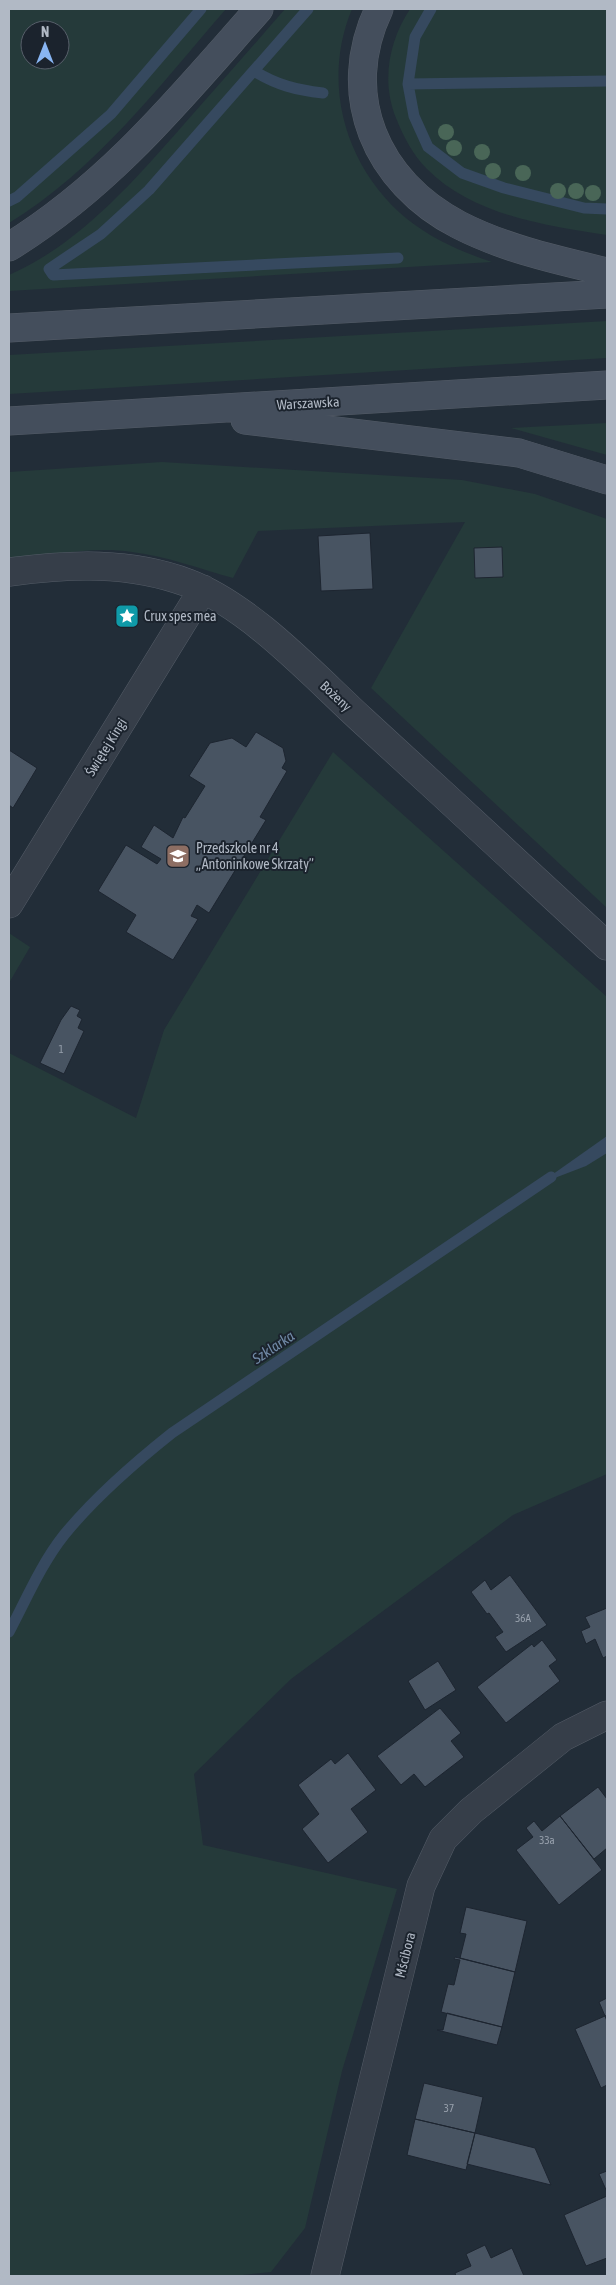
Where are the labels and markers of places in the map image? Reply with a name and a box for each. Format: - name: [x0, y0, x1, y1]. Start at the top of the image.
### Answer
- place icon: Crux spes mea: [114, 603, 140, 629]
- place label: Crux spes mea: [144, 608, 217, 624]
- place label: Przedszkole nr 4 „Antoninkowe Skrzaty”: [196, 840, 314, 872]
- school or university icon: Przedszkole nr 4 „Antoninkowe Skrzaty”: [165, 843, 191, 869]

